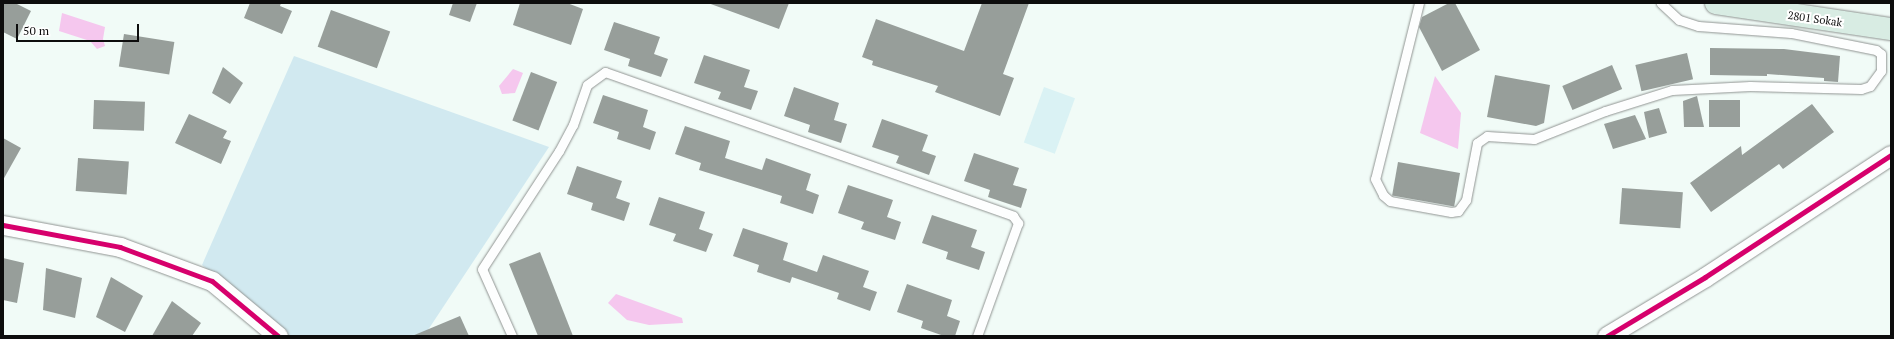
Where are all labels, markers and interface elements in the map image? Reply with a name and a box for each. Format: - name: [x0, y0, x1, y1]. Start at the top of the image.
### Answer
- street label: 2801 Sokak: [1787, 9, 1843, 29]
- scale bar: [18, 16, 141, 42]
- text: 50 m: [23, 23, 49, 38]

